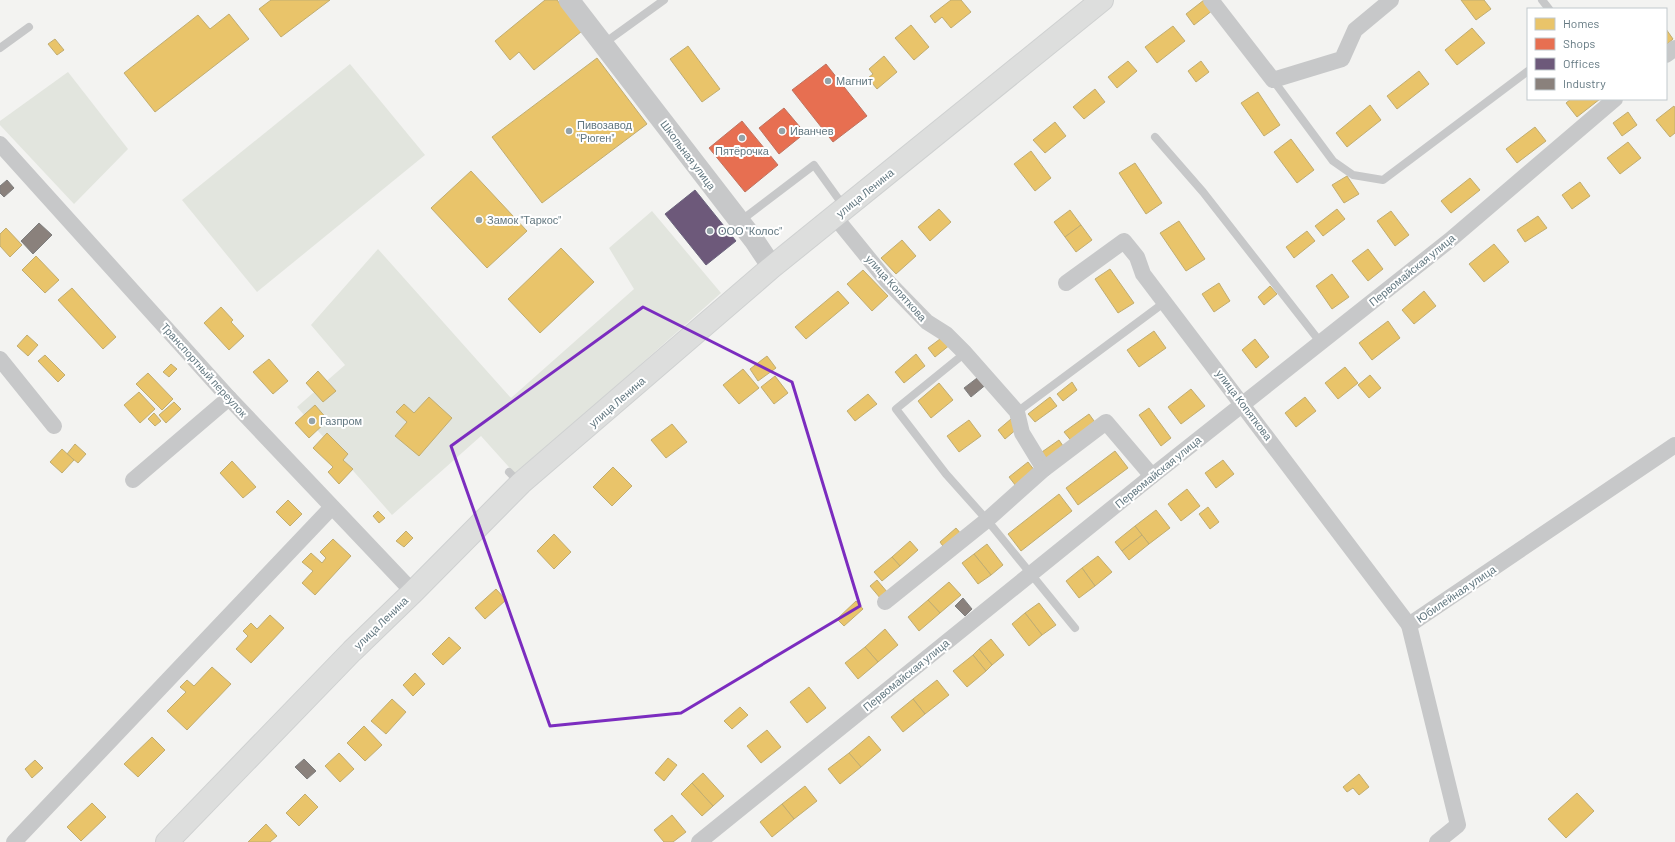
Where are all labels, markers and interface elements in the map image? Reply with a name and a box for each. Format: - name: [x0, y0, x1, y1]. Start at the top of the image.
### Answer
- legend: [1527, 8, 1667, 100]
- text: Homes: [1563, 16, 1600, 30]
- text: Shops: [1563, 36, 1596, 50]
- text: Offices: [1563, 56, 1600, 70]
- place label: Магнит: [836, 74, 873, 87]
- marker: Магнит: [823, 76, 833, 86]
- text: Industry: [1563, 76, 1606, 90]
- street label: Школьная улица: [658, 117, 719, 193]
- place label: Пивозавод "Рюген": [577, 118, 633, 144]
- place label: Иванчев: [790, 124, 834, 137]
- marker: Пивозавод "Рюген": [564, 126, 574, 136]
- marker: Иванчев: [777, 126, 787, 136]
- marker: Пятёрочка: [737, 133, 747, 143]
- place label: Пятёрочка: [715, 144, 770, 157]
- street label: улица Ленина: [833, 165, 897, 220]
- place label: Замок "Таркос": [487, 213, 561, 226]
- marker: Замок "Таркос": [474, 215, 484, 225]
- place label: ООО "Колос": [718, 224, 782, 237]
- marker: ООО "Колос": [705, 226, 715, 236]
- street label: Первомайская улица: [1366, 230, 1458, 308]
- street label: улица Копяткова: [863, 252, 930, 324]
- street label: Транспортный переулок: [159, 320, 250, 420]
- street label: улица Копяткова: [1214, 367, 1276, 443]
- street label: улица Ленина: [586, 373, 648, 430]
- place label: Газпром: [320, 414, 362, 427]
- marker: Газпром: [307, 416, 317, 426]
- street label: Первомайская улица: [1112, 432, 1204, 510]
- street label: Юбилейная улица: [1414, 562, 1499, 625]
- street label: улица Ленина: [351, 593, 411, 652]
- street label: Первомайская улица: [860, 635, 952, 713]

